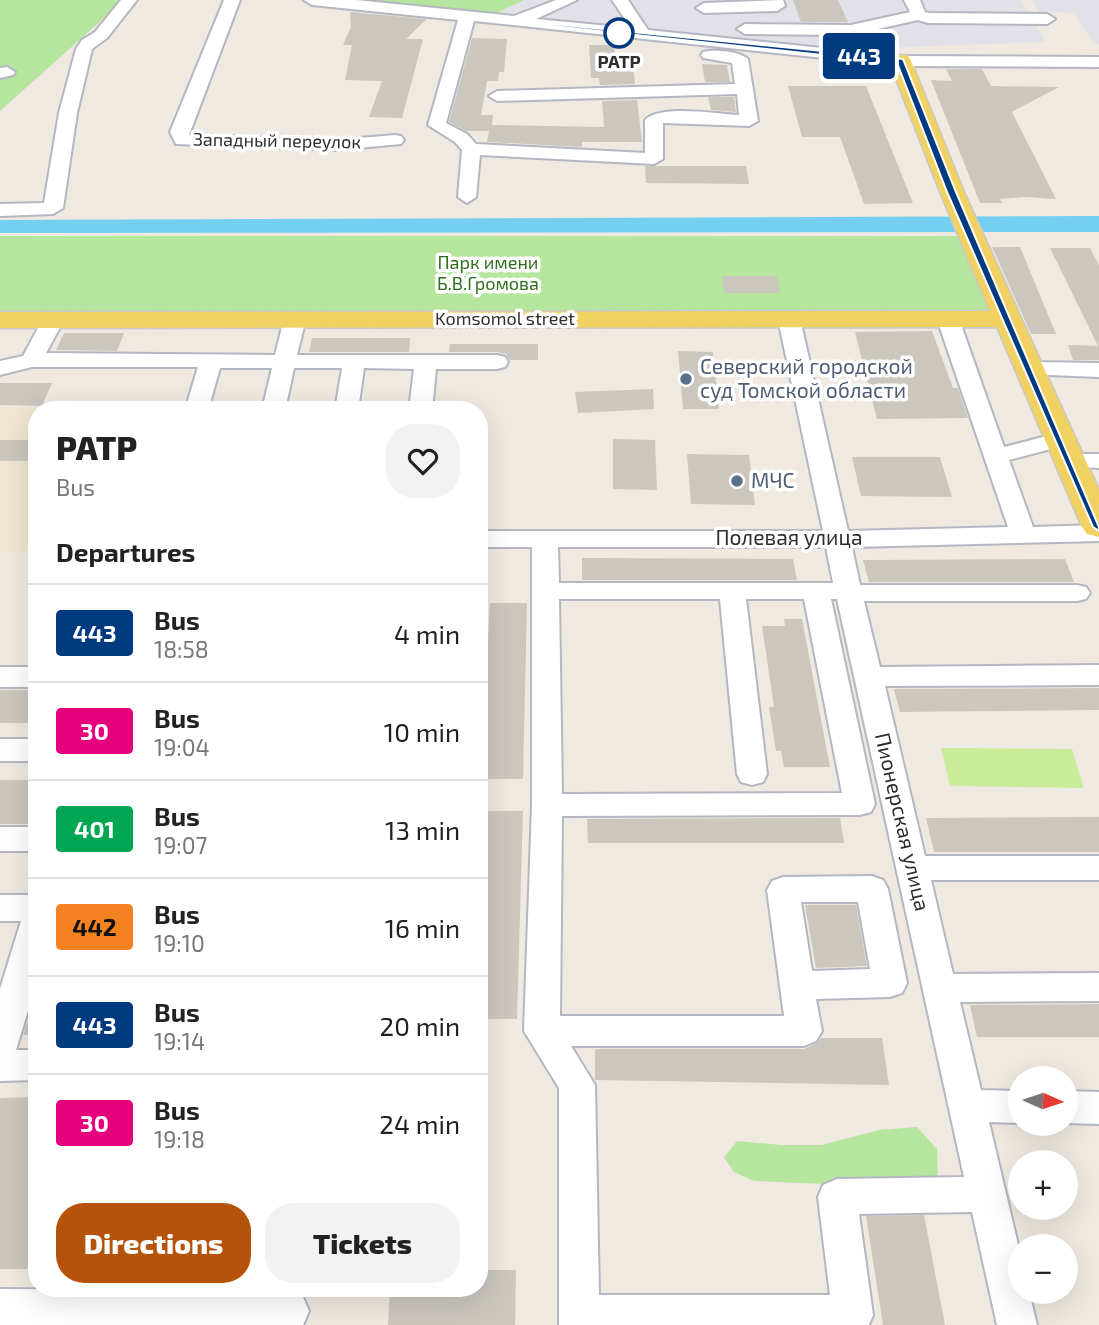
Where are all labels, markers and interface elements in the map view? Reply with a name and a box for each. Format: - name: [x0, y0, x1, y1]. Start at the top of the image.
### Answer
- marker: PATP: [604, 18, 634, 48]
- line badge: 443: [819, 33, 899, 79]
- text: 443: [837, 41, 881, 70]
- place label: PATP: [597, 50, 641, 72]
- street label: Западный переулок: [193, 128, 362, 152]
- park label: Парк имени Б.В.Громова: [437, 251, 539, 294]
- street label: Komsomol street: [435, 307, 575, 329]
- place label: Северский городской суд Томской области: [700, 353, 913, 403]
- marker: Северский городской суд Томской области: [678, 371, 694, 387]
- button: heart: [386, 424, 460, 498]
- text: PATP: [56, 427, 137, 467]
- place label: МЧС: [751, 467, 795, 492]
- text: Bus: [56, 473, 95, 501]
- marker: МЧС: [729, 473, 745, 489]
- street label: Полевая улица: [716, 524, 862, 550]
- text: Departures: [56, 536, 195, 567]
- text: Bus: [154, 604, 200, 635]
- text: 443: [72, 618, 117, 647]
- text: 4 min: [394, 618, 460, 649]
- text: 18:58: [154, 635, 209, 663]
- text: Bus: [154, 702, 200, 733]
- text: 30: [80, 716, 109, 745]
- text: 10 min: [384, 716, 460, 747]
- street label: Пионерская улица: [870, 730, 936, 913]
- text: 19:04: [154, 733, 210, 761]
- text: Bus: [154, 800, 200, 831]
- text: 401: [74, 814, 115, 843]
- text: 13 min: [385, 814, 460, 845]
- text: 19:07: [154, 831, 207, 859]
- text: Bus: [154, 898, 200, 929]
- text: 442: [72, 912, 117, 941]
- text: 16 min: [385, 912, 460, 943]
- text: 19:10: [154, 929, 205, 957]
- text: Bus: [154, 996, 200, 1027]
- text: 443: [72, 1010, 117, 1039]
- text: 20 min: [380, 1010, 460, 1041]
- text: 19:14: [154, 1027, 205, 1055]
- north arrow: [1008, 1066, 1078, 1136]
- map controls: [1008, 1066, 1078, 1304]
- text: Bus: [154, 1094, 200, 1125]
- text: 30: [80, 1108, 109, 1137]
- text: 24 min: [379, 1108, 460, 1139]
- text: 19:18: [154, 1125, 205, 1153]
- button: +: [1008, 1150, 1078, 1220]
- button: Directions: [56, 1203, 251, 1283]
- button: Tickets: [265, 1203, 460, 1283]
- button: −: [1008, 1234, 1078, 1304]

